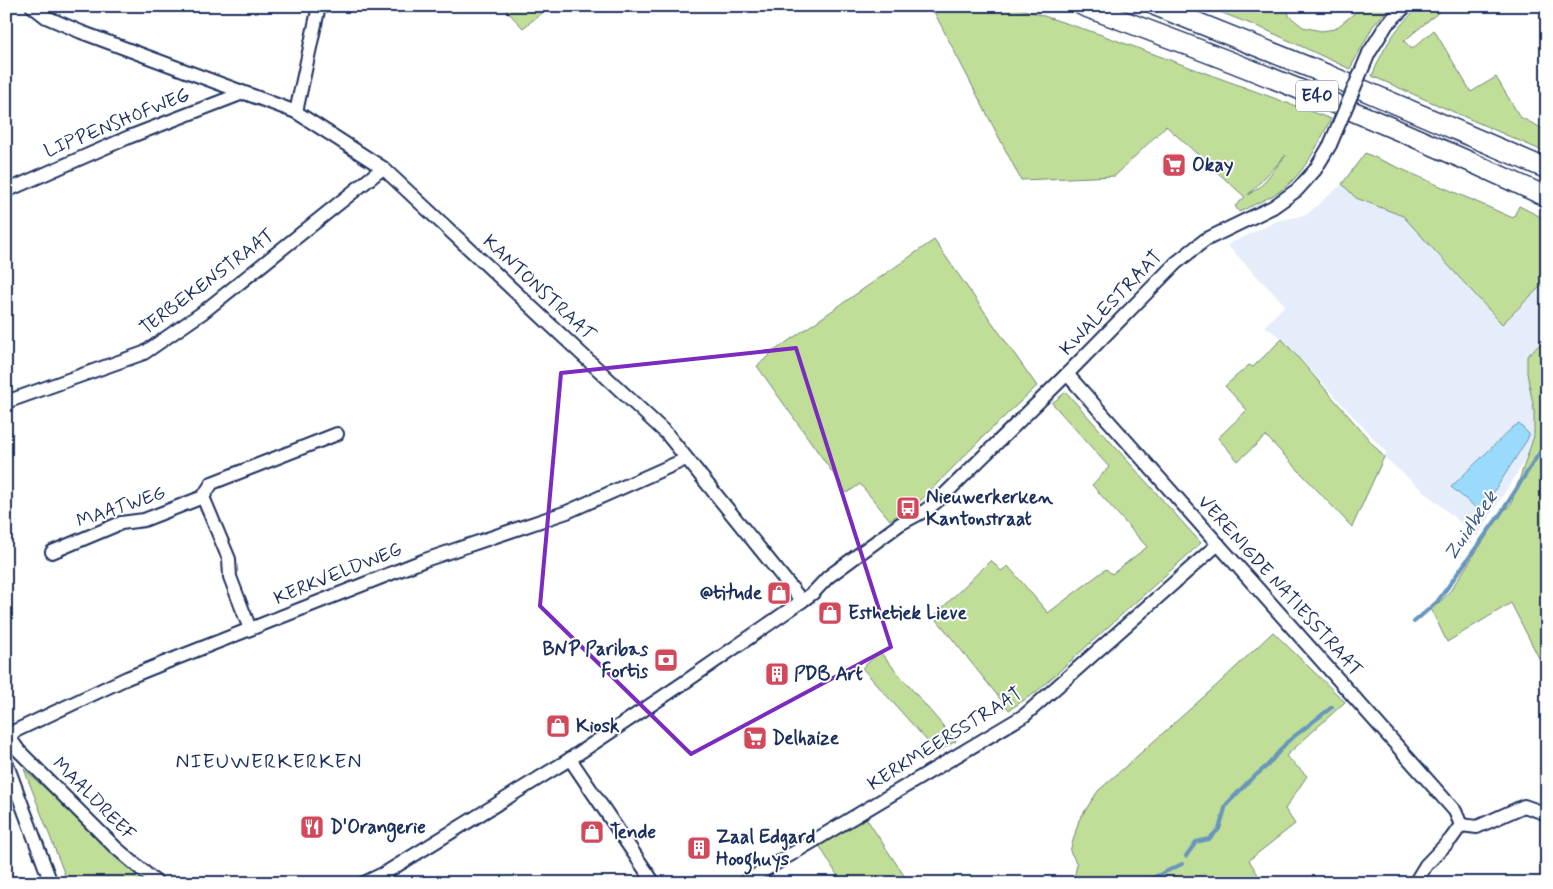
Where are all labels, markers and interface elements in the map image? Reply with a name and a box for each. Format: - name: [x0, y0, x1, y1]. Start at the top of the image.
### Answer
- road number: E40: [1296, 80, 1338, 112]
- street label: LIPPENSHOFWEG: [40, 82, 194, 164]
- supermarket icon: Okay: [1161, 152, 1187, 178]
- place label: Okay: [1192, 153, 1234, 178]
- street label: TERBEKENSTRAAT: [135, 223, 279, 341]
- street label: KANTONSTRAAT: [477, 229, 602, 348]
- street label: KWALESTRAAT: [1054, 245, 1168, 361]
- street label: MAATWEG: [73, 480, 169, 534]
- water label: Zuidbeek: [1438, 484, 1505, 566]
- place label: Nieuwerkerken Kantonstraat: [926, 485, 1053, 532]
- street label: VERENIGDE NATIESSTRAAT: [1192, 490, 1368, 682]
- bus stop icon: Nieuwerkerken Kantonstraat: [895, 495, 921, 521]
- street label: KERKVELDWEG: [270, 537, 406, 611]
- shop icon: @titude: [766, 580, 792, 606]
- place label: @titude: [699, 581, 763, 606]
- shop icon: Esthetiek Lieve: [817, 600, 843, 626]
- place label: Esthetiek Lieve: [848, 601, 967, 626]
- place label: BNP Paribas Fortis: [543, 637, 649, 684]
- bank icon: BNP Paribas Fortis: [653, 647, 679, 673]
- building icon: PDB Art: [764, 661, 790, 687]
- place label: PDB Art: [794, 662, 863, 687]
- street label: KERKMEERSSTRAAT: [863, 681, 1027, 797]
- shop icon: Kiosk: [545, 713, 571, 739]
- place label: Kiosk: [576, 714, 620, 739]
- supermarket icon: Delhaize: [742, 725, 768, 751]
- place label: Delhaize: [772, 726, 840, 751]
- district label: NIEUWERKERKEN: [175, 748, 363, 776]
- street label: MAALDREEF: [47, 752, 141, 846]
- restaurant icon: D'Orangerie: [299, 814, 325, 840]
- place label: D'Orangerie: [330, 815, 426, 843]
- shop icon: Tende: [579, 819, 605, 845]
- place label: Tende: [610, 820, 656, 845]
- place label: Zaal Edgard Hooghuys: [716, 825, 815, 875]
- building icon: Zaal Edgard Hooghuys: [686, 835, 712, 861]

